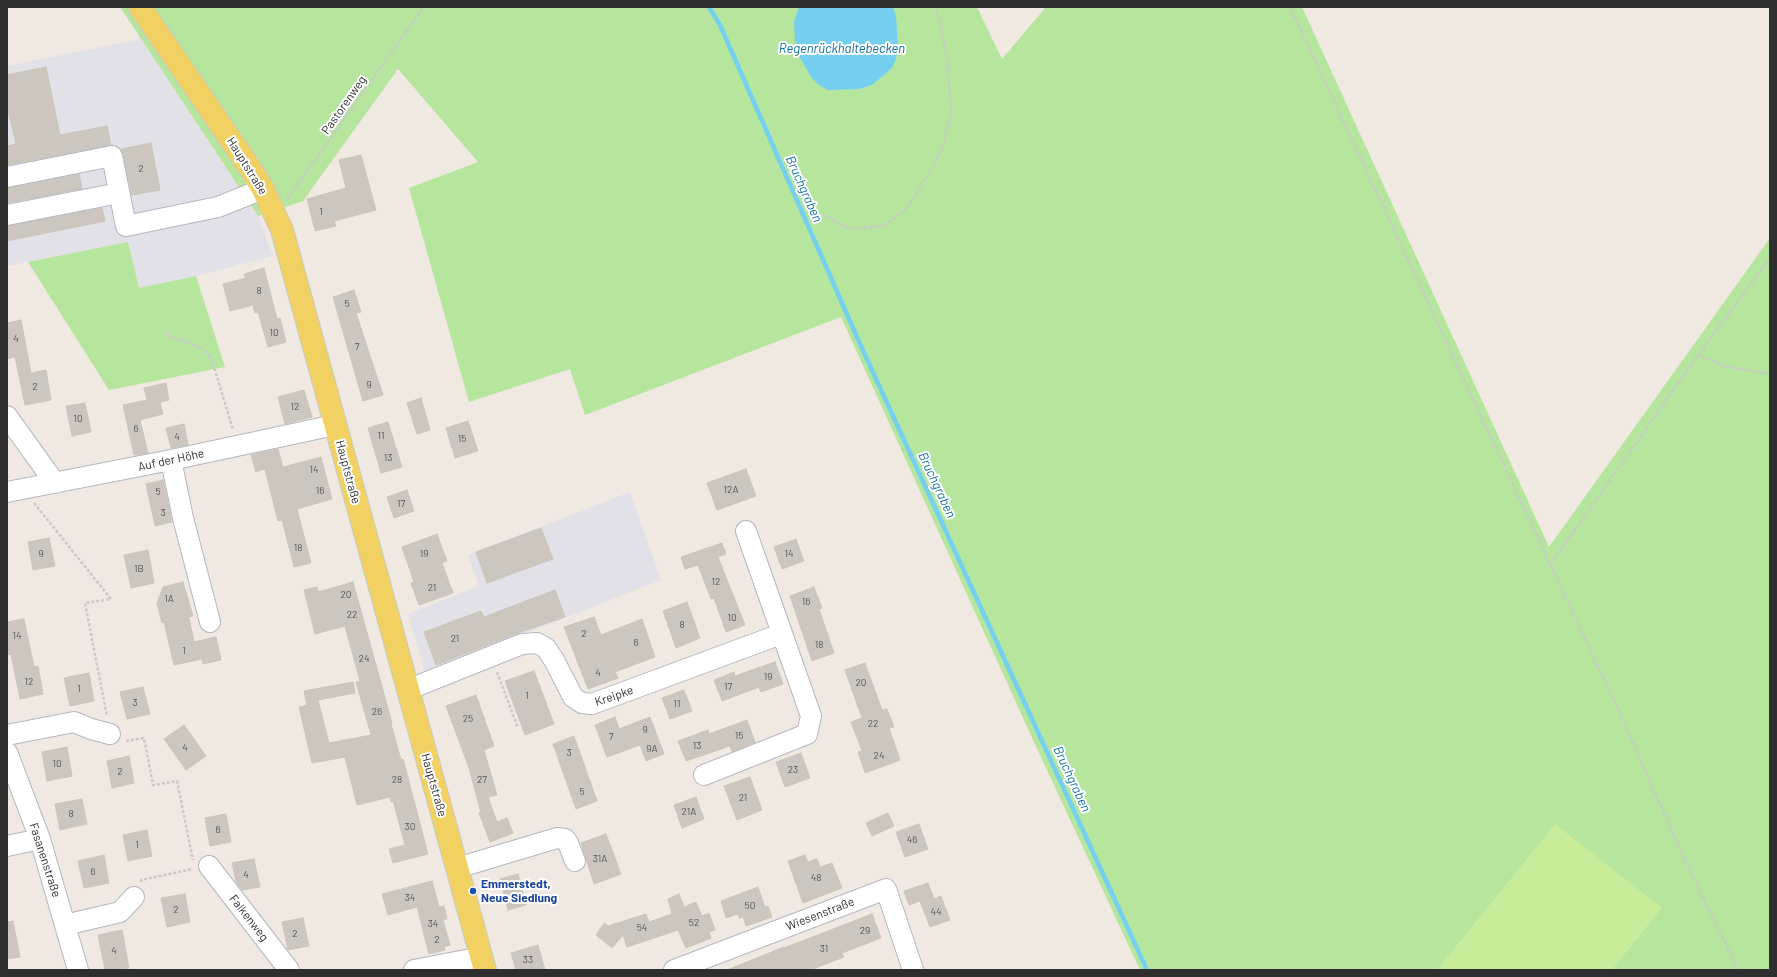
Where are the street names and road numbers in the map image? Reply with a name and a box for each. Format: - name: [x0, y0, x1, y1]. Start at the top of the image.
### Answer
- street label: Pastorenweg: [319, 73, 369, 137]
- street label: Hauptstraße: [224, 135, 270, 197]
- street label: Hauptstraße: [333, 439, 363, 505]
- street label: Auf der Höhe: [137, 446, 205, 474]
- street label: Kreipke: [593, 683, 635, 709]
- street label: Hauptstraße: [418, 752, 450, 818]
- street label: Fasanenstraße: [26, 821, 64, 899]
- street label: Falkenweg: [226, 892, 272, 944]
- street label: Wiesenstraße: [784, 894, 856, 934]

